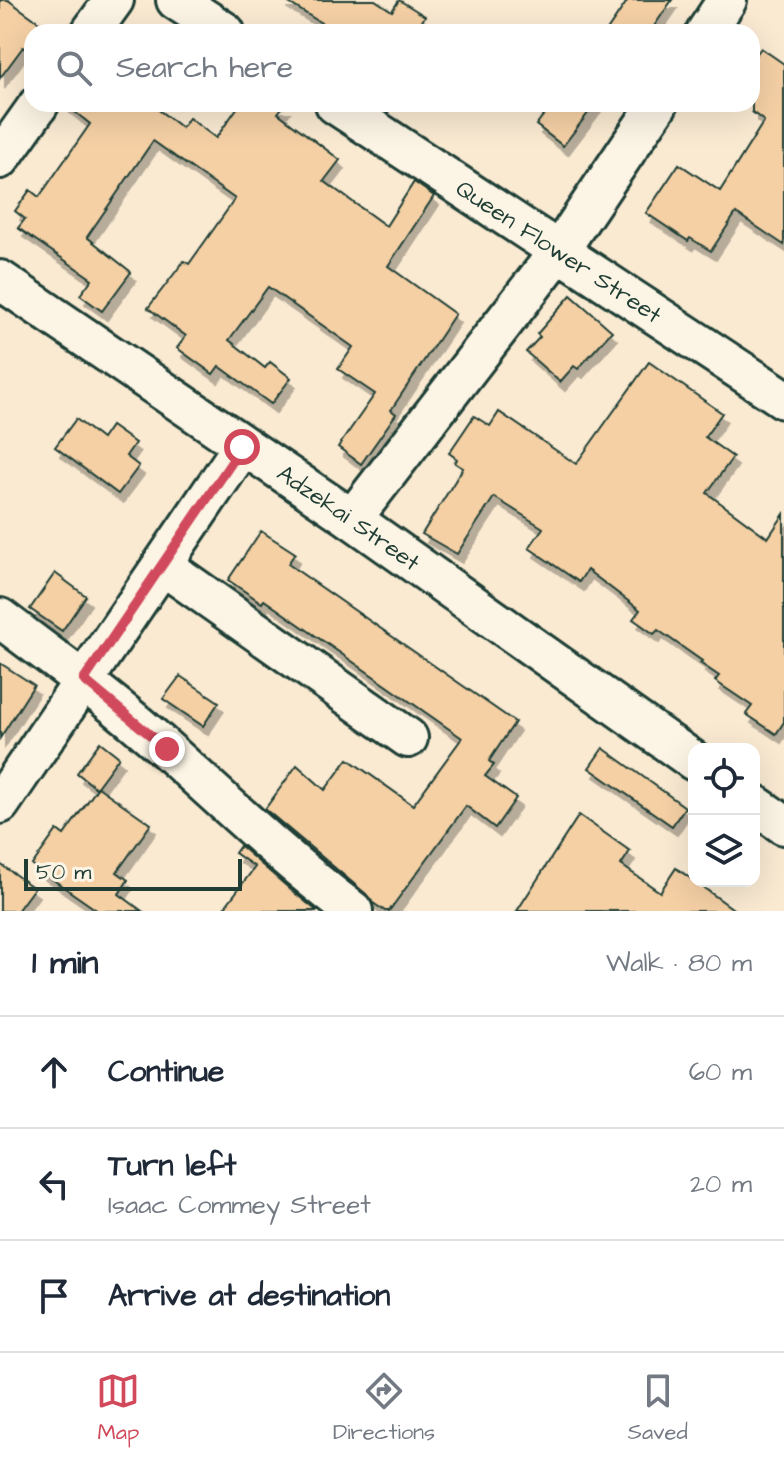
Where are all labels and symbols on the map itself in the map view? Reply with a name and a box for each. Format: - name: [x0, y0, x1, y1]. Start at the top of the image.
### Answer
- street label: Queen Flower Street: [449, 172, 668, 332]
- route start: [224, 429, 260, 465]
- street label: Adzekai Street: [270, 457, 427, 580]
- route end: [149, 731, 185, 767]
- scale bar: [24, 855, 242, 891]

